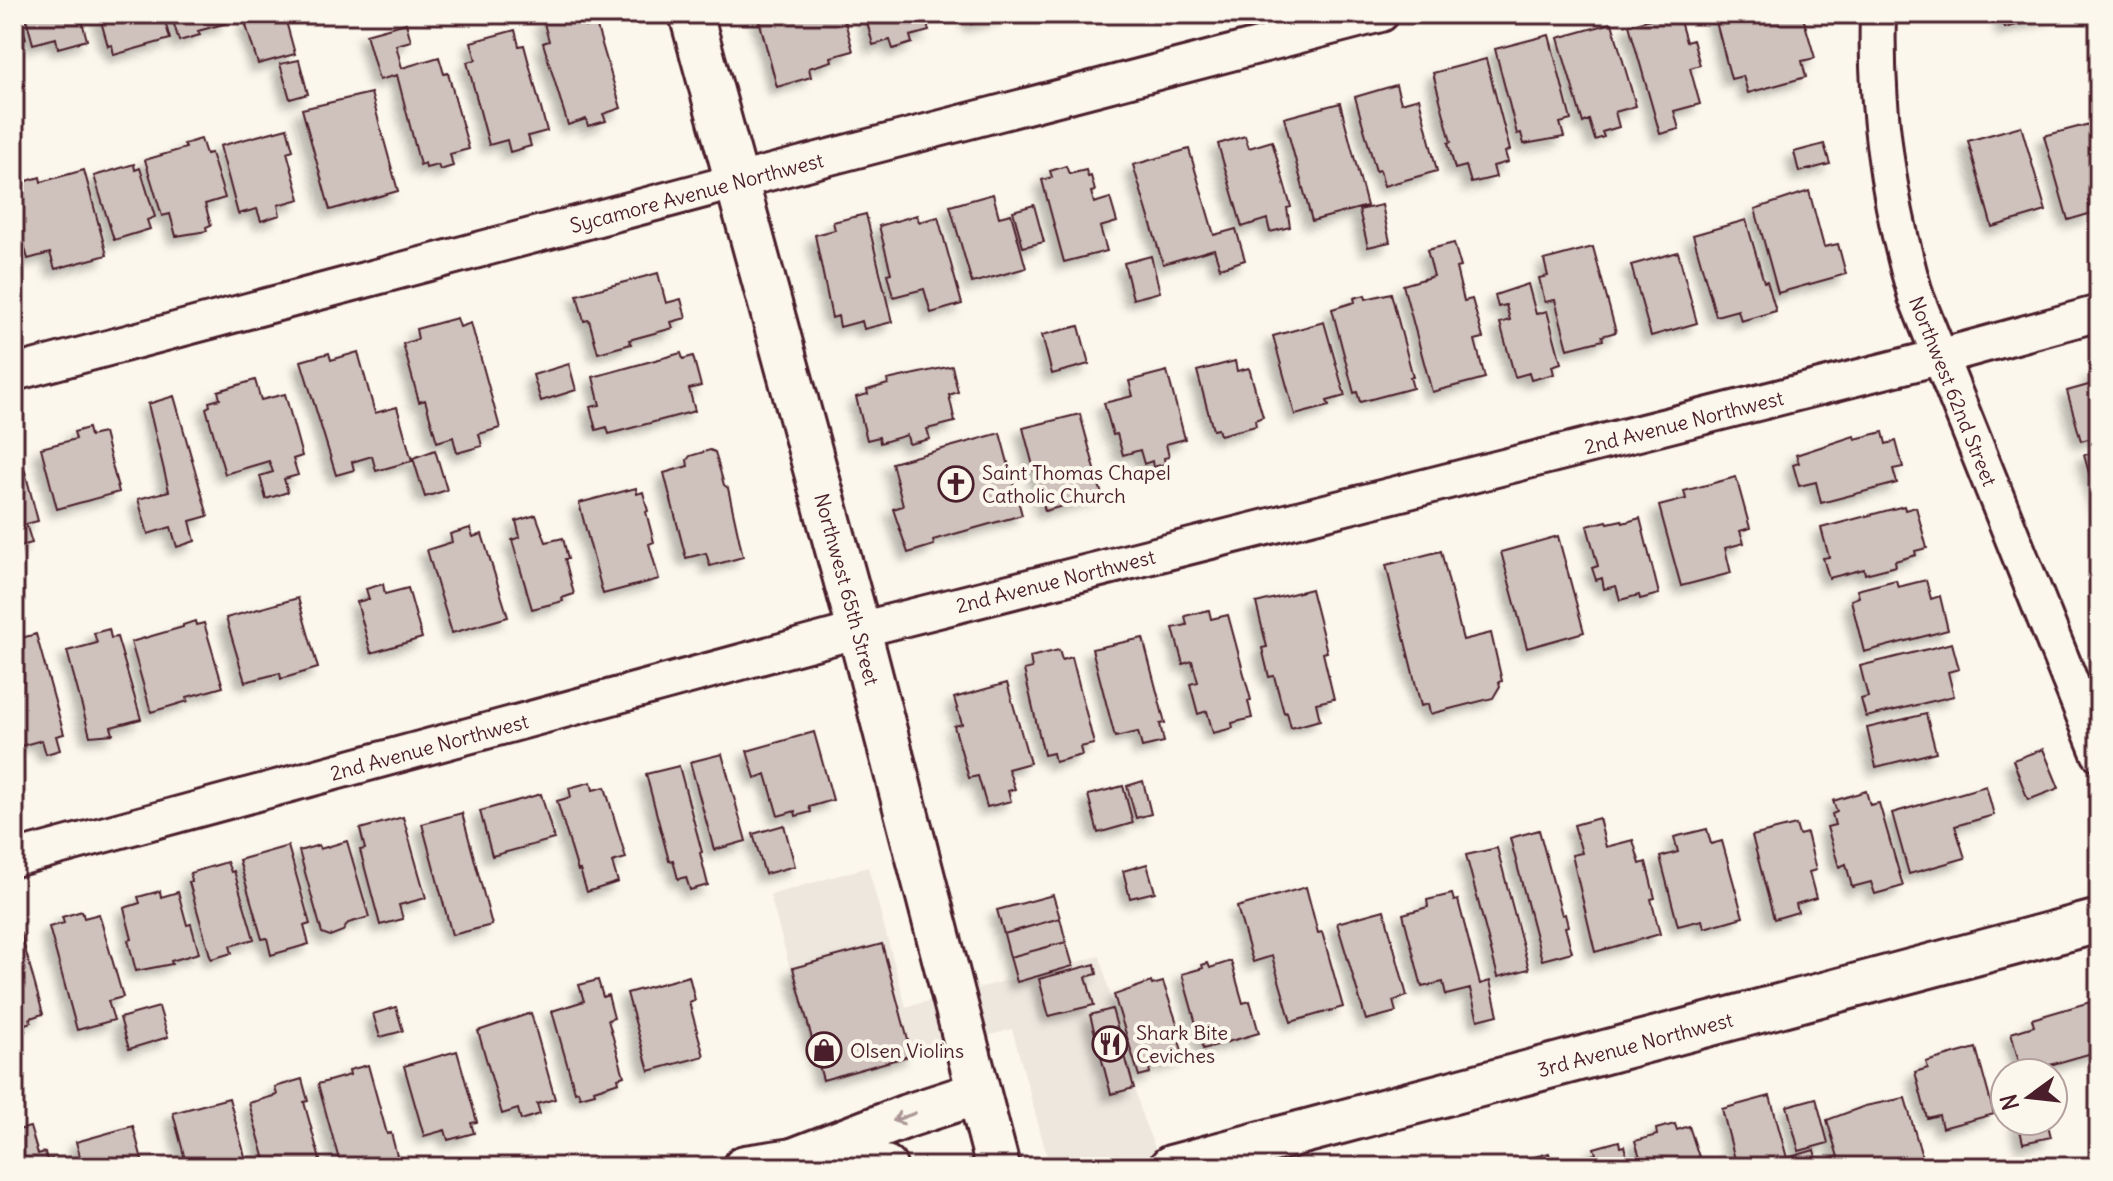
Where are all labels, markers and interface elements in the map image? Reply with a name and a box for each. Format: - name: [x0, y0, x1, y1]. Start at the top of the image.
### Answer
- street label: Sycamore Avenue Northwest: [567, 147, 826, 238]
- street label: Northwest 62nd Street: [1904, 292, 2003, 490]
- street label: 2nd Avenue Northwest: [1581, 384, 1786, 459]
- place label: Saint Thomas Chapel Catholic Church: [982, 460, 1171, 508]
- church icon: Saint Thomas Chapel Catholic Church: [937, 465, 975, 503]
- street label: Northwest 65th Street: [810, 490, 885, 688]
- street label: 2nd Avenue Northwest: [953, 543, 1158, 618]
- street label: 2nd Avenue Northwest: [327, 708, 531, 785]
- street label: 3rd Avenue Northwest: [1534, 1006, 1736, 1082]
- place label: Shark Bite Ceviches: [1136, 1020, 1228, 1068]
- restaurant icon: Shark Bite Ceviches: [1091, 1025, 1129, 1063]
- shop icon: Olsen Violins: [805, 1031, 843, 1069]
- place label: Olsen Violins: [850, 1038, 964, 1063]
- north arrow: [1989, 1057, 2069, 1137]
- text: N: [1994, 1091, 2025, 1113]
- one-way arrow: [892, 1111, 917, 1126]

